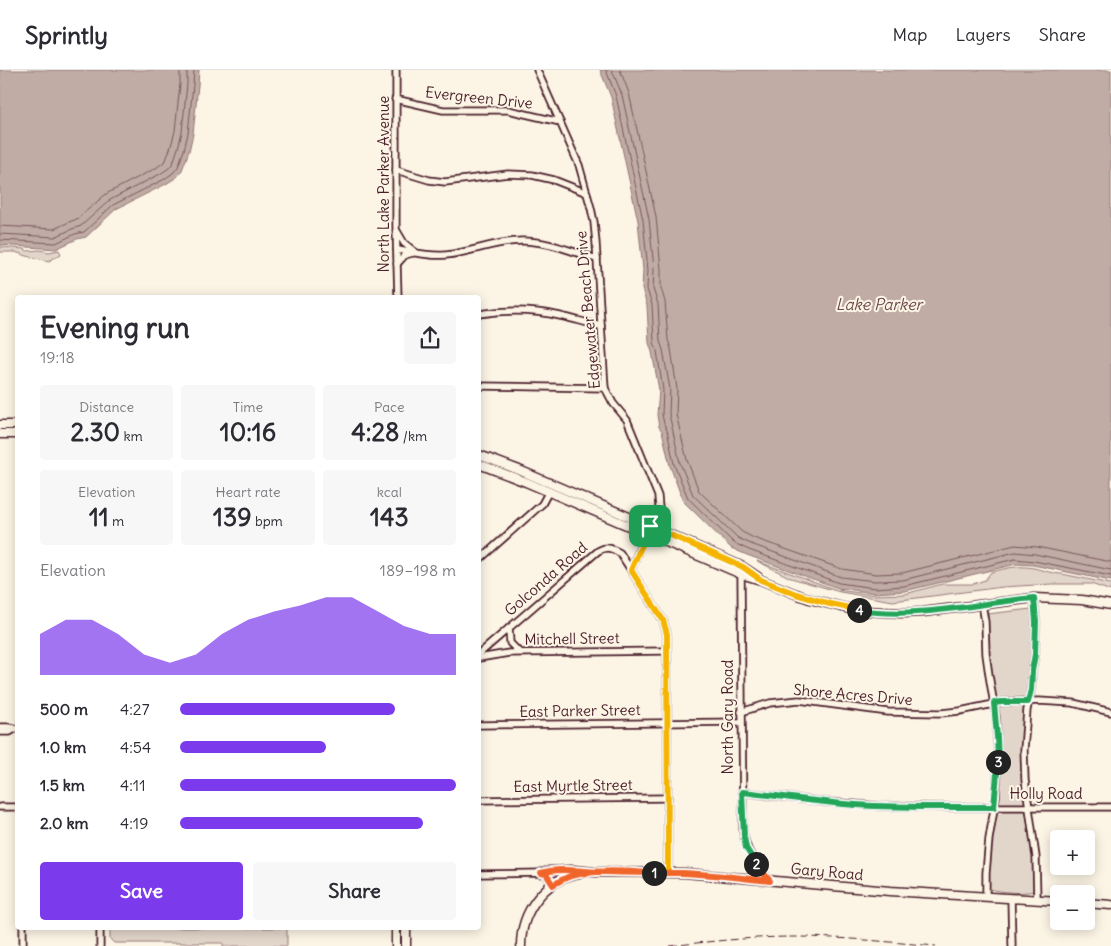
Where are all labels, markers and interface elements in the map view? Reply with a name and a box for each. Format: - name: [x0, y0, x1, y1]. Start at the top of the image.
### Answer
- text: Sprintly: [25, 20, 108, 50]
- text: Map: [892, 23, 927, 46]
- text: Layers: [955, 23, 1011, 46]
- text: Share: [1039, 23, 1086, 46]
- street label: Evergreen Drive: [424, 82, 534, 113]
- street label: North Lake Parker Avenue: [374, 96, 393, 272]
- street label: Edgewater Beach Drive: [571, 230, 604, 390]
- water label: Lake Parker: [836, 294, 925, 314]
- text: Evening run: [40, 310, 190, 346]
- button: share: [404, 312, 456, 364]
- text: 19:18: [40, 347, 75, 367]
- text: Distance: [79, 398, 134, 416]
- text: Time: [233, 398, 263, 416]
- text: Pace: [374, 398, 405, 416]
- text: 2.30: [71, 416, 120, 448]
- text: 10:16: [220, 416, 276, 448]
- text: 4:28: [351, 416, 400, 448]
- text: km: [120, 427, 143, 445]
- text: /km: [400, 427, 427, 445]
- text: Elevation: [78, 483, 135, 501]
- text: Heart rate: [216, 483, 280, 501]
- text: kcal: [377, 483, 402, 501]
- text: 11: [89, 501, 109, 533]
- text: 139: [213, 501, 252, 533]
- text: 143: [370, 501, 409, 533]
- pin: [629, 505, 671, 547]
- text: m: [109, 512, 124, 530]
- text: bpm: [252, 512, 283, 530]
- icon: arrive: [636, 512, 664, 540]
- street label: Golconda Road: [500, 537, 591, 620]
- text: Elevation: [40, 560, 106, 580]
- text: 189–198 m: [380, 560, 456, 580]
- pin: 4: [846, 598, 872, 622]
- text: 4: [855, 601, 864, 619]
- street label: Mitchell Street: [524, 628, 620, 649]
- street label: North Gary Road: [718, 659, 737, 774]
- street label: Shore Acres Drive: [793, 680, 913, 709]
- text: 500 m: [40, 699, 88, 719]
- text: 4:27: [120, 699, 149, 719]
- street label: East Parker Street: [519, 700, 641, 721]
- text: 1.0 km: [40, 737, 86, 757]
- text: 4:54: [120, 737, 151, 757]
- pin: 3: [986, 750, 1010, 774]
- text: 3: [995, 753, 1002, 771]
- text: 1.5 km: [40, 775, 85, 795]
- text: 4:11: [120, 775, 146, 795]
- street label: East Myrtle Street: [513, 775, 633, 796]
- street label: Holly Road: [1009, 784, 1083, 803]
- text: 2.0 km: [40, 813, 89, 833]
- text: 4:19: [120, 813, 148, 833]
- map controls: [1050, 830, 1095, 930]
- button: +: [1050, 830, 1095, 875]
- pin: 2: [744, 852, 768, 876]
- text: 2: [753, 855, 760, 873]
- street label: Gary Road: [790, 859, 864, 884]
- pin: 1: [642, 860, 666, 886]
- button: Save: [40, 862, 243, 920]
- button: Share: [253, 862, 456, 920]
- text: 1: [652, 864, 657, 882]
- button: −: [1050, 885, 1095, 930]

